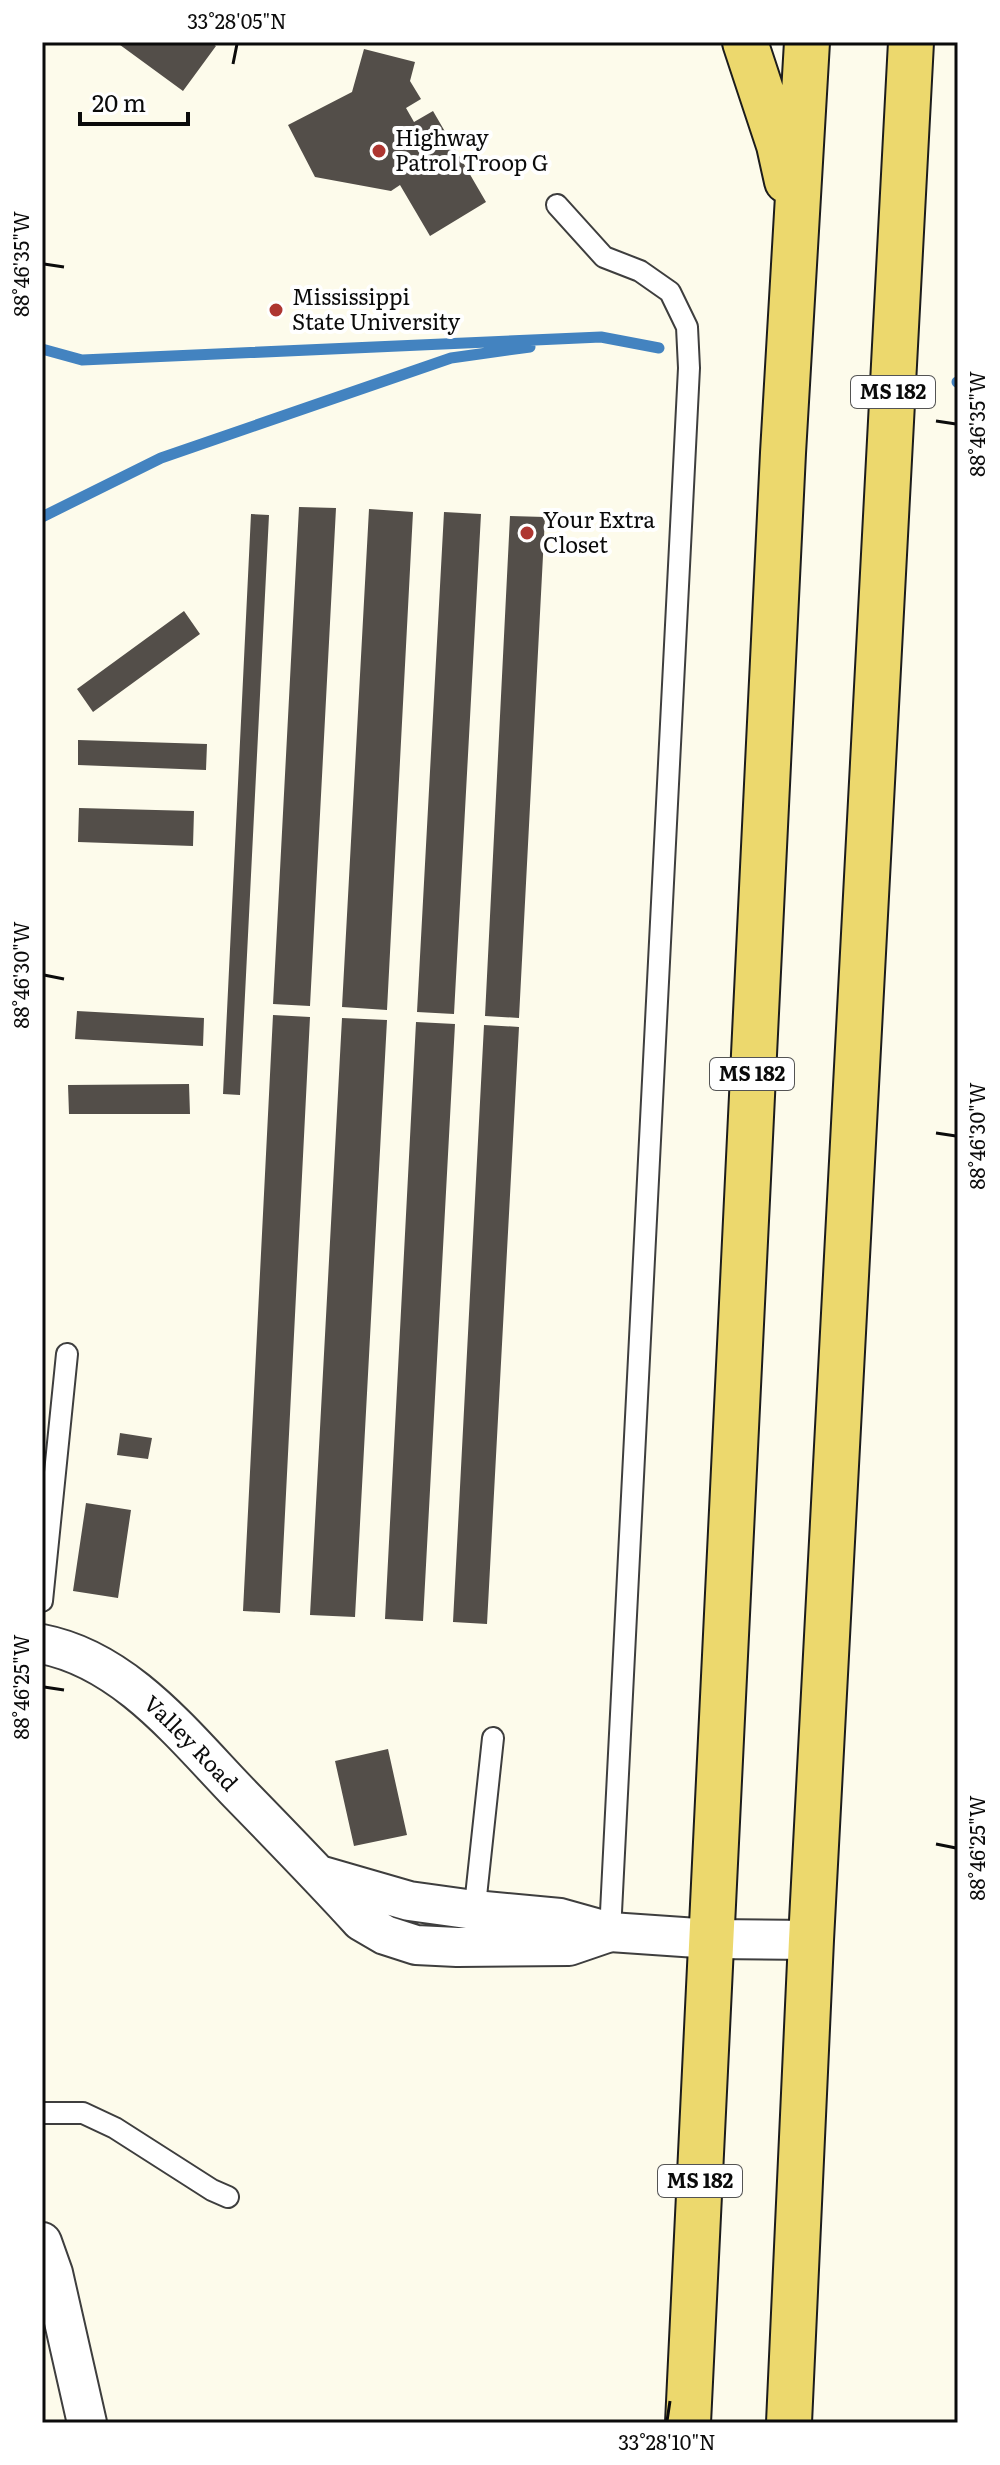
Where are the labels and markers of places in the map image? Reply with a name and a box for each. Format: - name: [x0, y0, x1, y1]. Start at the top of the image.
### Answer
- place label: Highway Patrol Troop G: [395, 120, 548, 178]
- marker: Highway Patrol Troop G: [370, 142, 388, 160]
- place label: Mississippi State University: [292, 279, 460, 337]
- marker: Mississippi State University: [267, 301, 285, 319]
- place label: Your Extra Closet: [543, 502, 655, 560]
- marker: Your Extra Closet: [518, 524, 536, 542]

